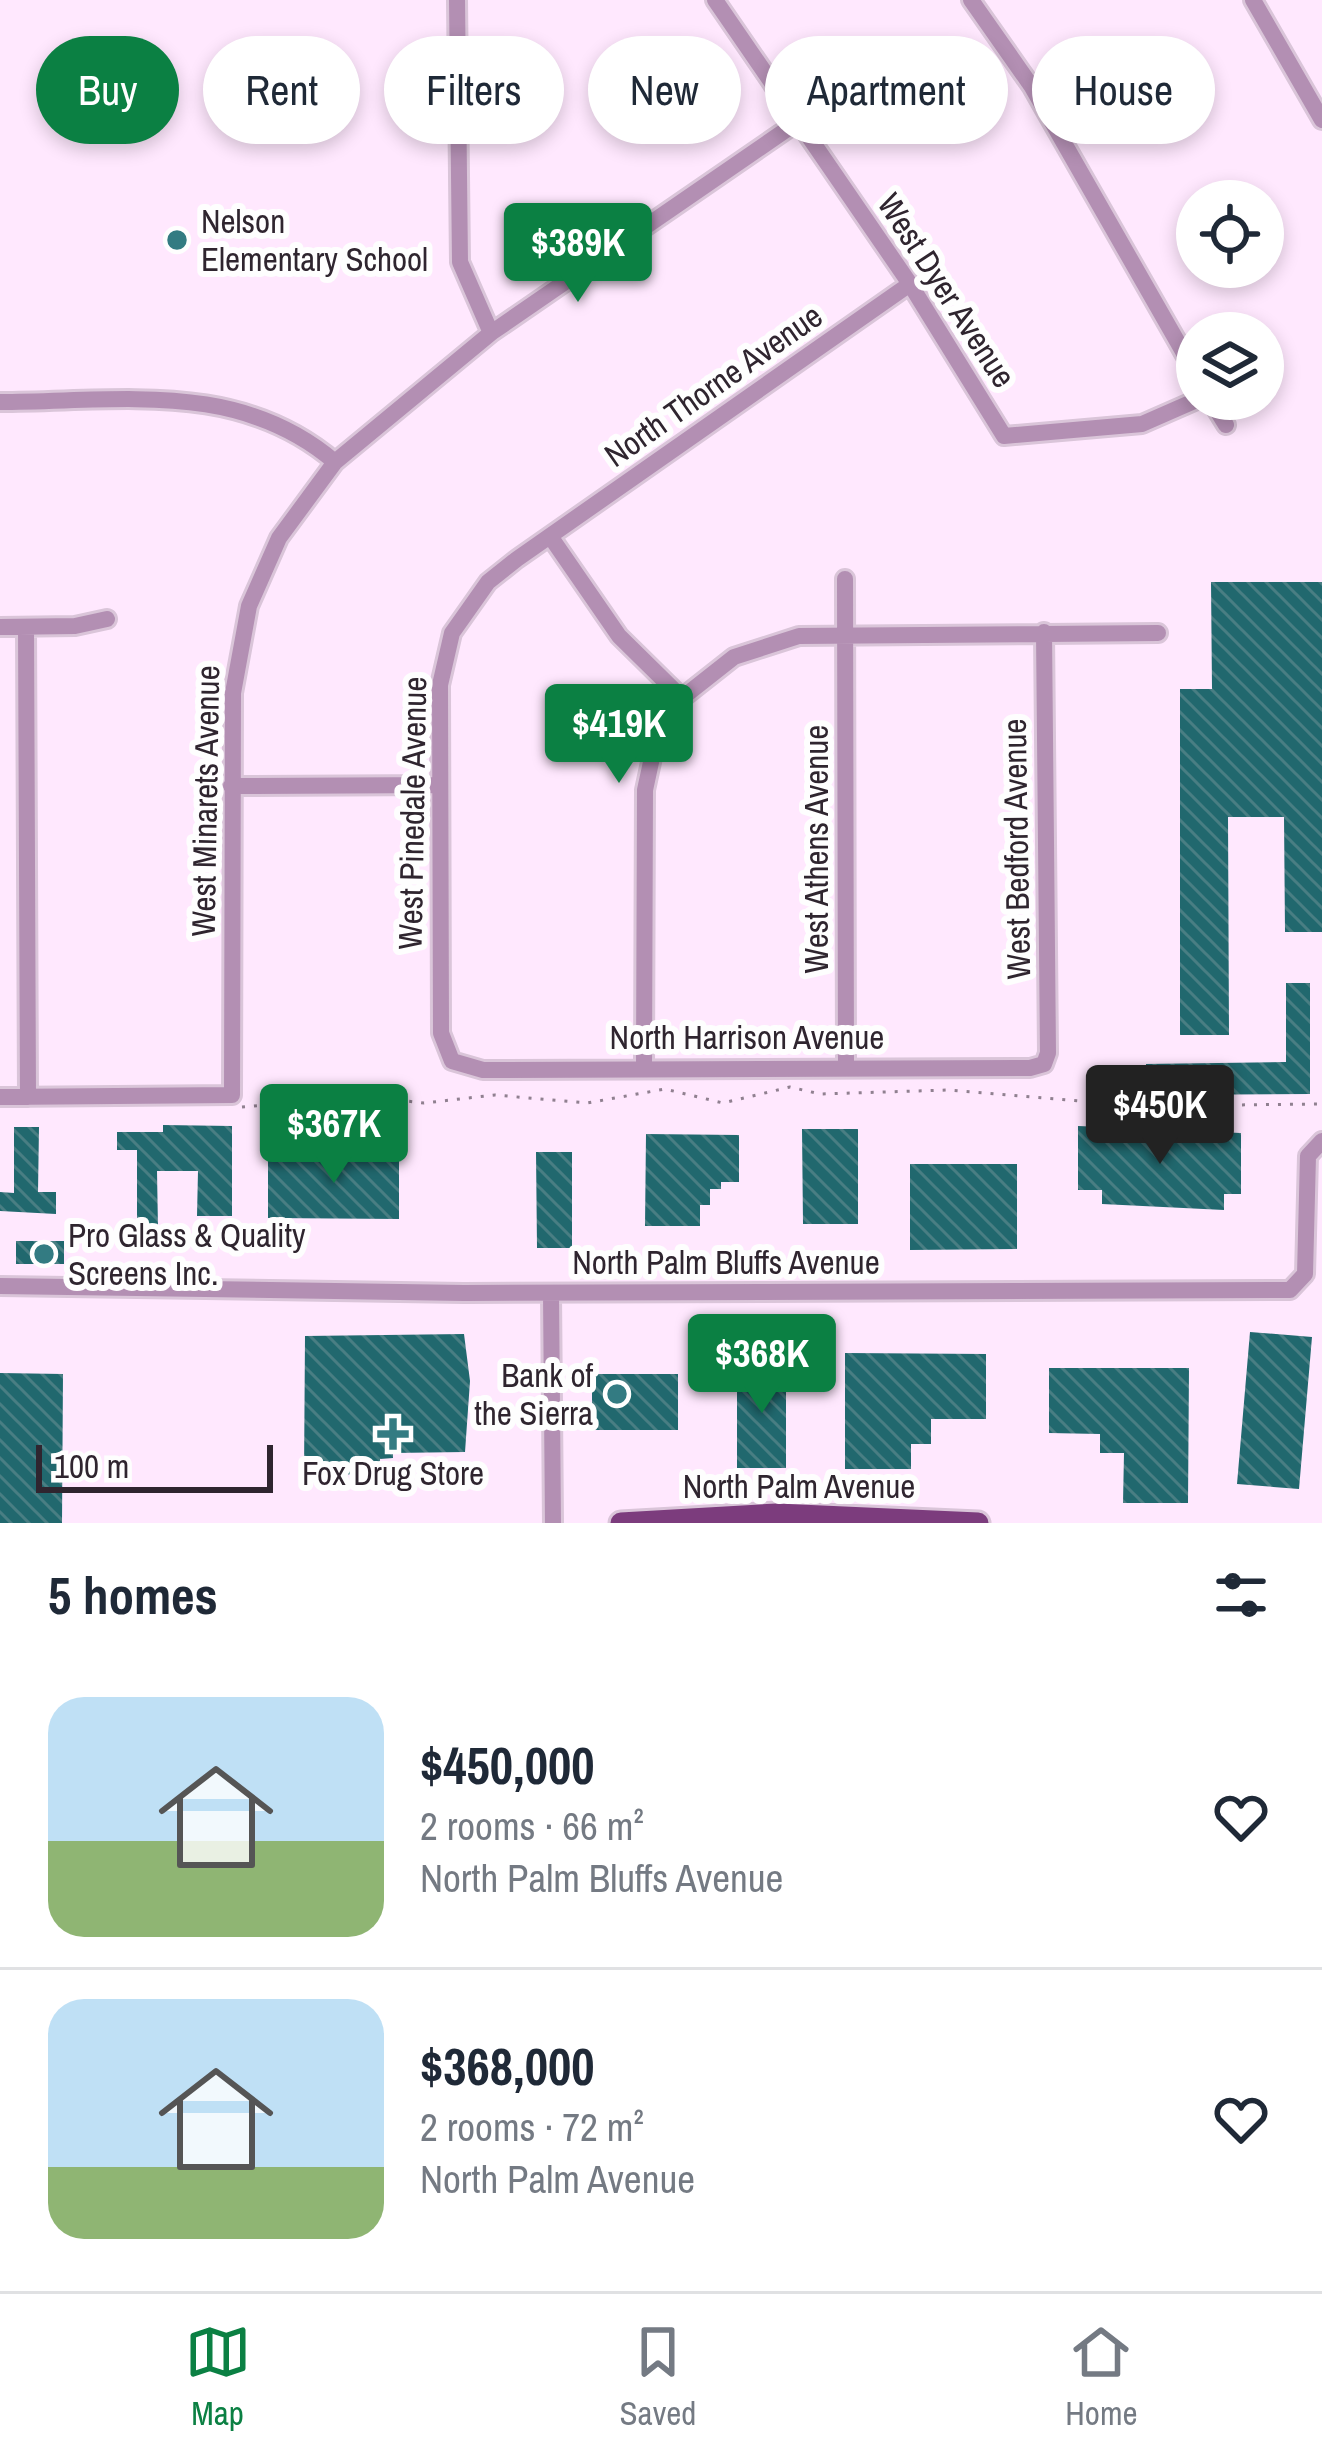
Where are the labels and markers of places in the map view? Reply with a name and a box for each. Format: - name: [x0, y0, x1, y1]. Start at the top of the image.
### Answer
- place label: Nelson Elementary School: [201, 199, 428, 281]
- pin: $389K: [494, 203, 662, 305]
- marker: Nelson Elementary School: [164, 227, 190, 253]
- pin: $419K: [535, 684, 703, 786]
- pin: $450K: [1076, 1065, 1244, 1167]
- pin: $367K: [250, 1084, 418, 1186]
- place label: Pro Glass & Quality Screens Inc.: [68, 1213, 306, 1295]
- marker: Pro Glass & Quality Screens Inc.: [31, 1241, 57, 1267]
- pin: $368K: [678, 1314, 846, 1416]
- place label: Bank of the Sierra: [474, 1353, 593, 1435]
- marker: Bank of the Sierra: [604, 1381, 630, 1407]
- marker: Fox Drug Store: [380, 1421, 406, 1447]
- place label: Fox Drug Store: [302, 1451, 484, 1495]

